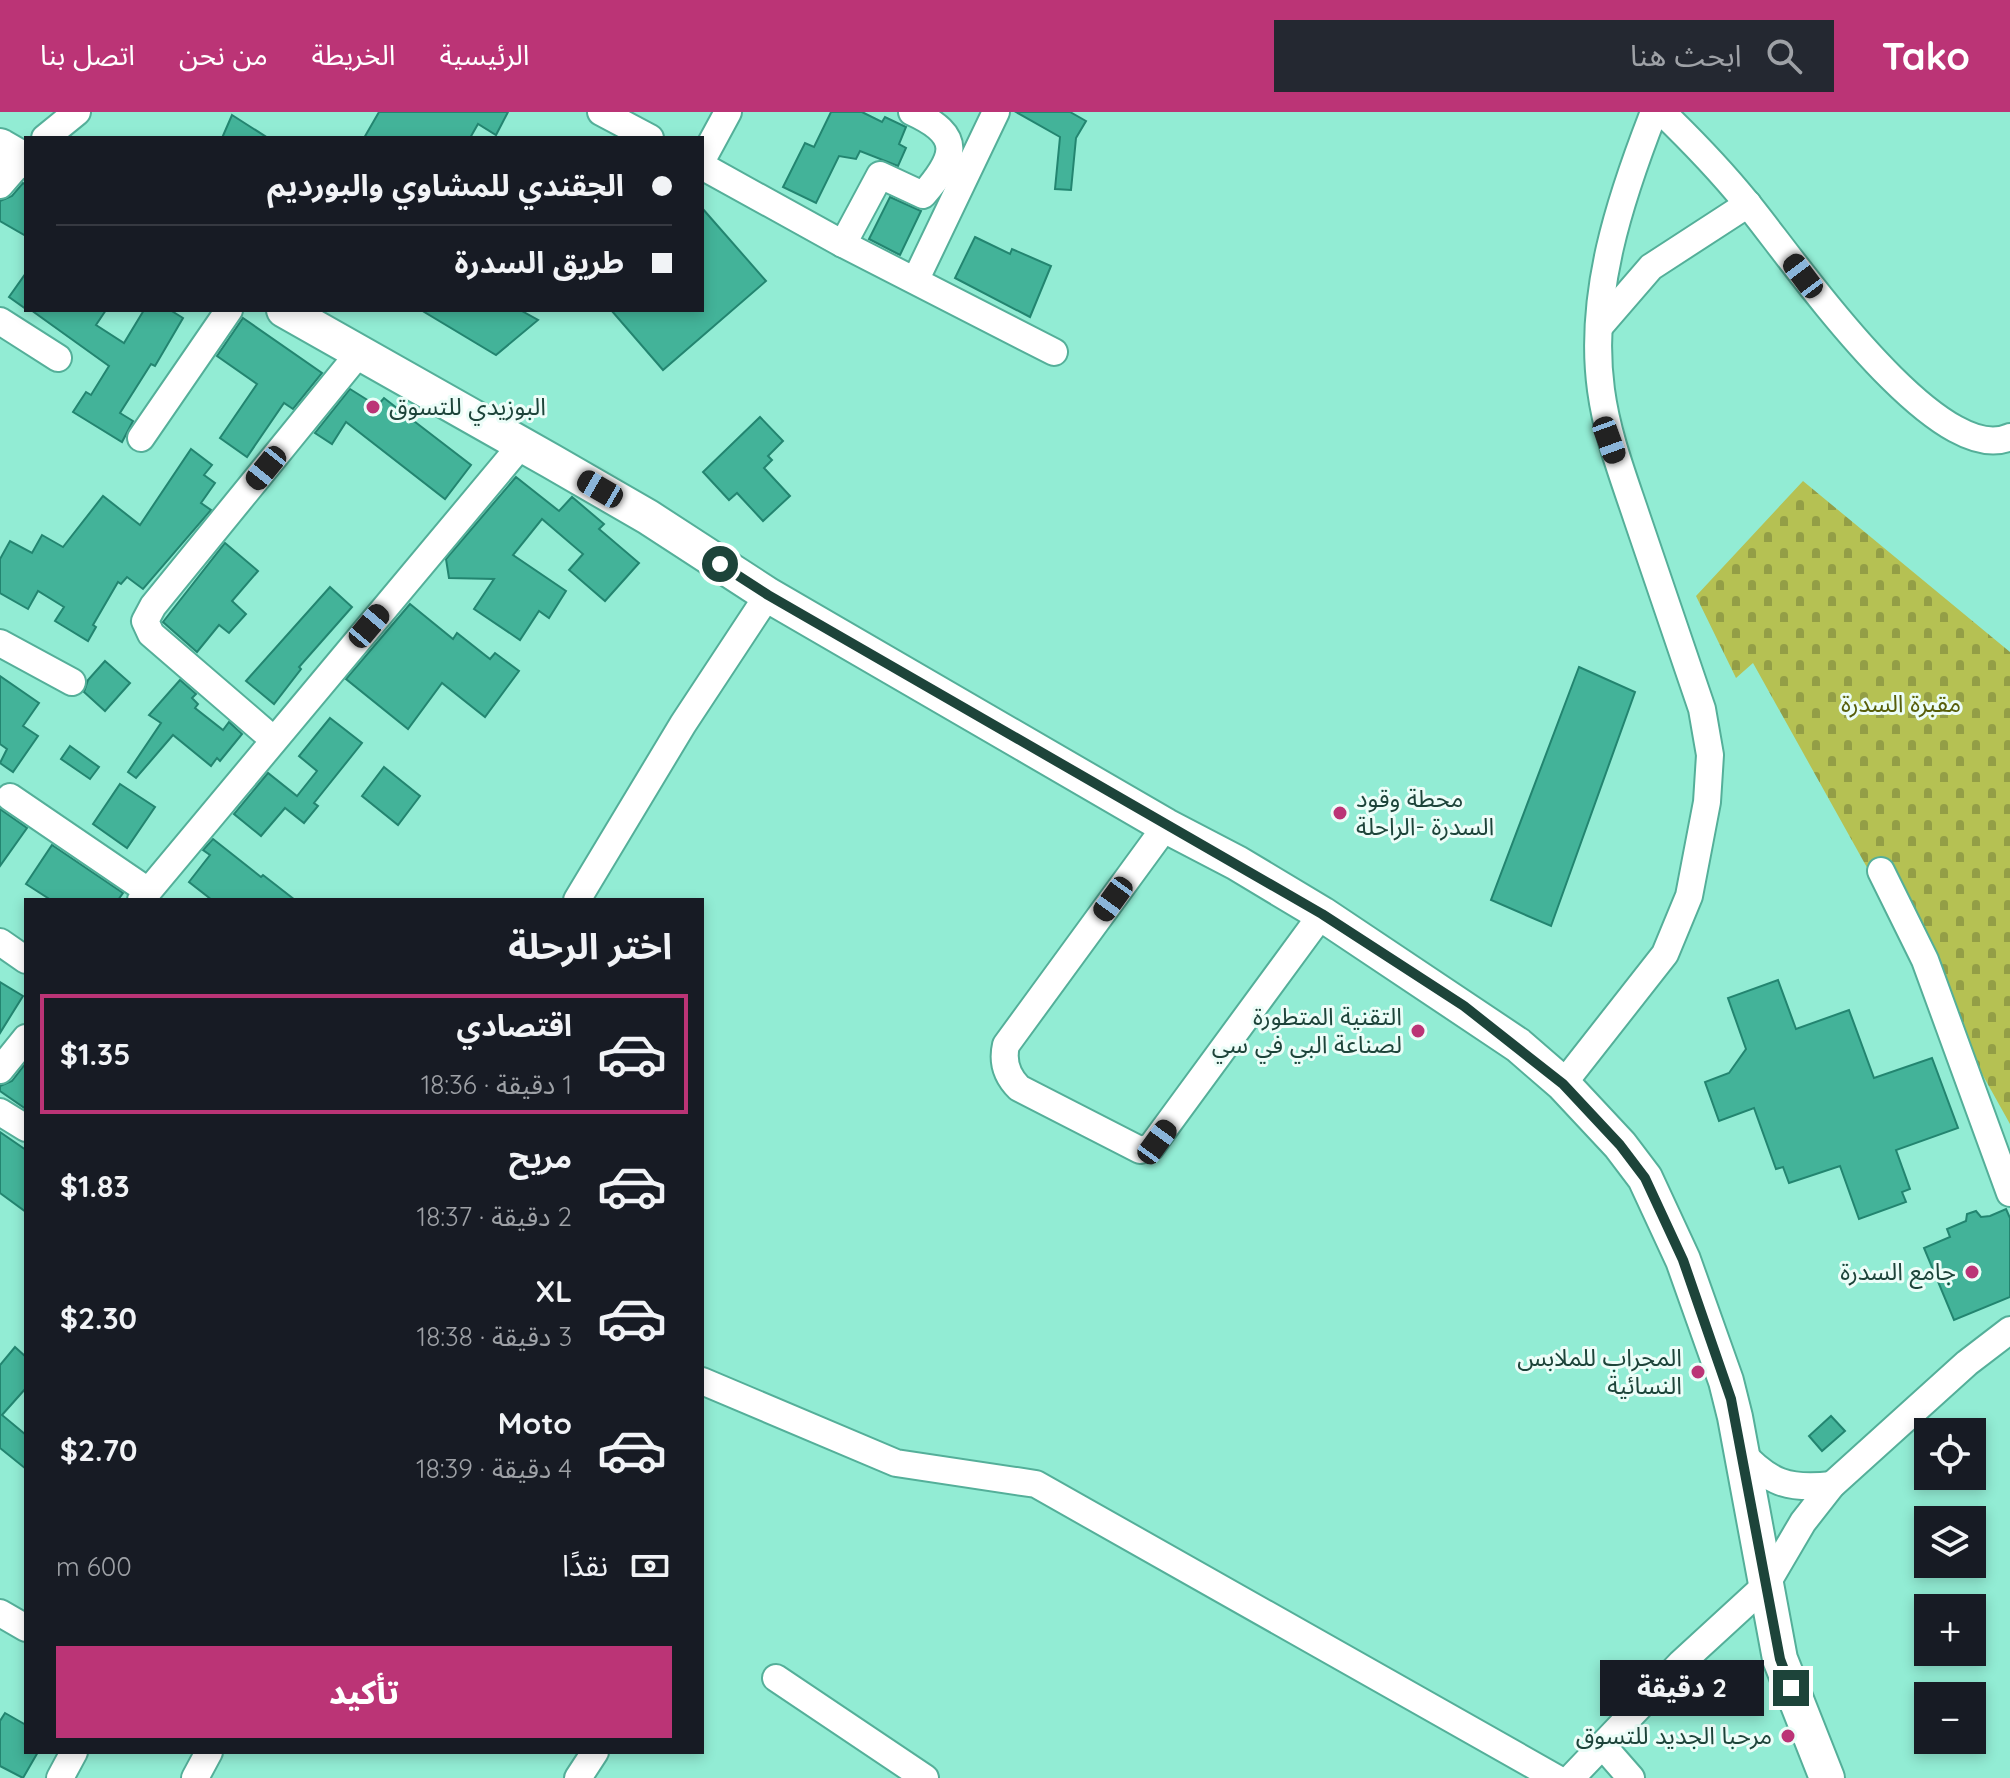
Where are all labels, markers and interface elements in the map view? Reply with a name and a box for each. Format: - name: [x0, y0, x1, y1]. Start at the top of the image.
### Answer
- search box: [1274, 20, 1834, 92]
- text: Tako: [1882, 32, 1970, 80]
- icon: search: [1762, 34, 1806, 78]
- text: ابحث هنا: [1630, 36, 1742, 74]
- text: اتصل بنا: [40, 37, 135, 72]
- text: من نحن: [179, 37, 268, 72]
- text: الخريطة: [312, 37, 395, 72]
- text: الرئيسية: [439, 37, 530, 72]
- text: الجقندي للمشاوي والبورديم: [267, 166, 624, 204]
- text: طريق السدرة: [454, 243, 624, 281]
- car: [1779, 250, 1827, 302]
- place label: البوزيدي للتسوق: [389, 391, 546, 426]
- marker: البوزيدي للتسوق: [364, 398, 382, 416]
- car: [1590, 413, 1628, 467]
- car: [242, 442, 290, 494]
- car: [573, 467, 627, 511]
- route start: [702, 546, 738, 582]
- car: [344, 600, 394, 652]
- park label: مقبرة السدرة: [1841, 688, 1961, 718]
- place label: محطة وقود السدرة -الراحلة: [1356, 783, 1494, 841]
- marker: محطة وقود السدرة -الراحلة: [1331, 804, 1349, 822]
- car: [1089, 873, 1137, 925]
- text: اختر الرحلة: [508, 923, 672, 968]
- place label: التقنية المتطورة لصناعة البي في سي: [1212, 1001, 1402, 1064]
- text: اقتصادي: [457, 1006, 572, 1044]
- icon: car: [596, 1018, 668, 1090]
- marker: التقنية المتطورة لصناعة البي في سي: [1409, 1022, 1427, 1040]
- text: $1.35: [60, 1035, 130, 1073]
- text: 1 دقيقة · 18:36: [421, 1068, 572, 1101]
- car: [1133, 1116, 1181, 1168]
- text: مريح: [509, 1138, 572, 1176]
- icon: car: [596, 1150, 668, 1222]
- text: $1.83: [60, 1167, 130, 1205]
- text: 2 دقيقة · 18:37: [417, 1200, 572, 1233]
- place label: جامع السدرة: [1840, 1256, 1956, 1289]
- marker: جامع السدرة: [1963, 1263, 1981, 1281]
- text: XL: [535, 1272, 572, 1310]
- icon: car: [596, 1282, 668, 1354]
- text: $2.30: [60, 1299, 137, 1337]
- text: 3 دقيقة · 18:38: [417, 1320, 572, 1353]
- place label: المجراب للملابس النسائية: [1517, 1342, 1682, 1400]
- marker: المجراب للملابس النسائية: [1689, 1363, 1707, 1381]
- text: Moto: [498, 1404, 572, 1442]
- icon: car: [596, 1414, 668, 1486]
- map controls: [1914, 1418, 1986, 1754]
- button: locate: [1914, 1418, 1986, 1490]
- text: $2.70: [60, 1431, 137, 1469]
- text: 4 دقيقة · 18:39: [416, 1452, 572, 1485]
- button: layers: [1914, 1506, 1986, 1578]
- icon: cash: [628, 1544, 672, 1588]
- text: نقدًا: [562, 1546, 608, 1584]
- text: 600 m: [56, 1550, 132, 1583]
- button: +: [1914, 1594, 1986, 1666]
- button: تأكيد: [56, 1646, 672, 1738]
- callout: 2 دقيقة: [1599, 1660, 1763, 1716]
- route end: [1773, 1670, 1809, 1706]
- text: 2 دقيقة: [1637, 1671, 1727, 1704]
- button: −: [1914, 1682, 1986, 1754]
- place label: مرحبا الجديد للتسوق: [1576, 1720, 1772, 1750]
- marker: مرحبا الجديد للتسوق: [1779, 1727, 1797, 1745]

